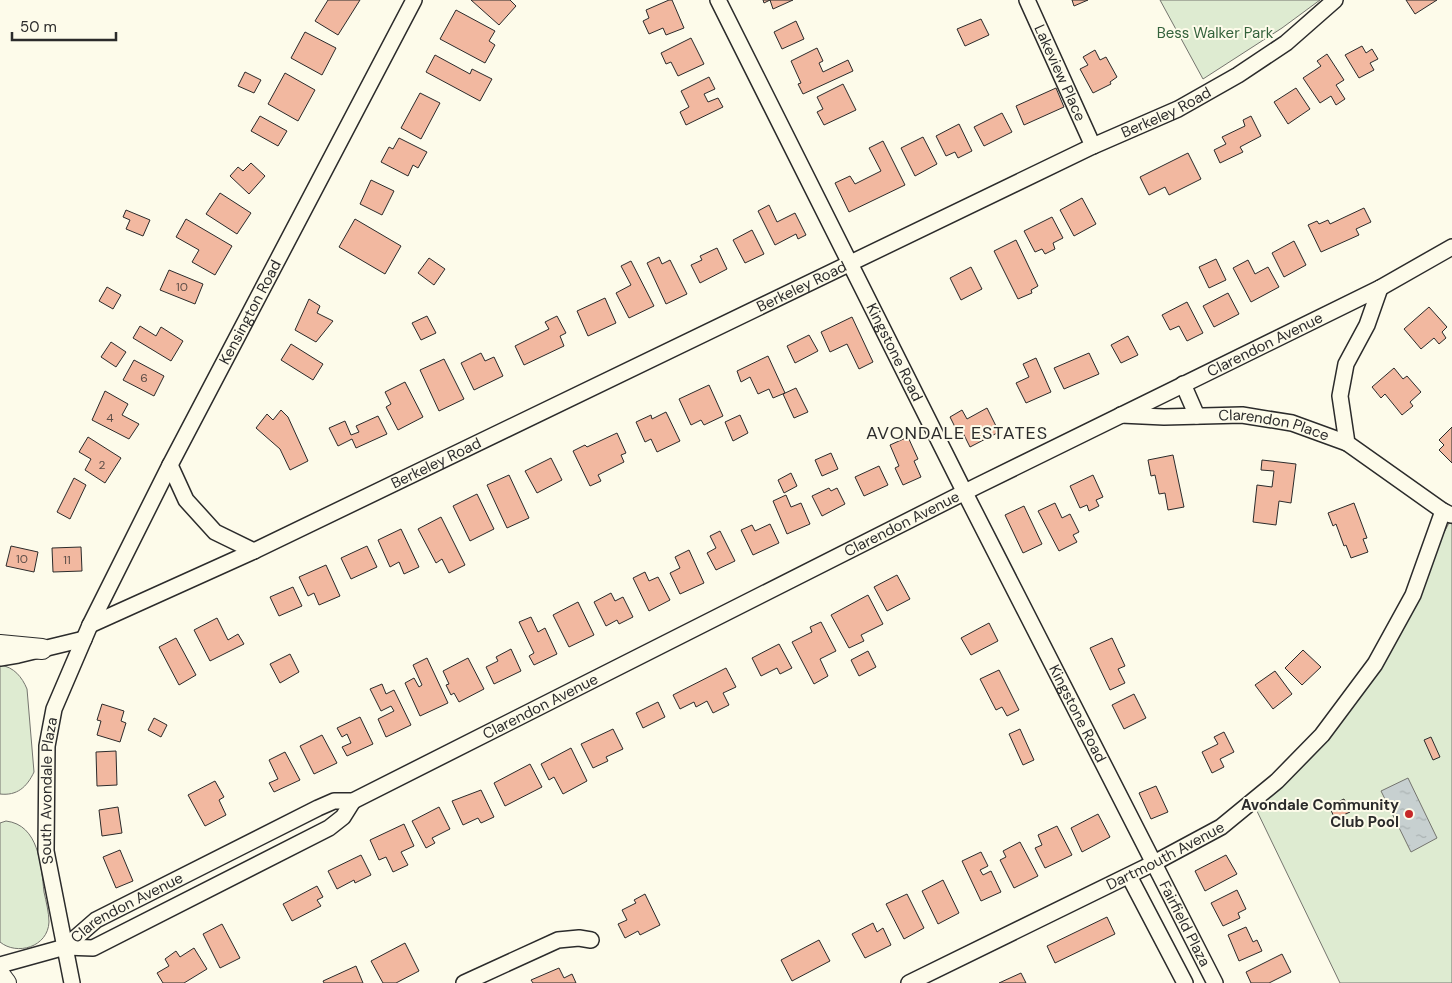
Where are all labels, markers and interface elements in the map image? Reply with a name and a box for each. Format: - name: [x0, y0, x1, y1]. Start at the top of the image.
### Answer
- scale bar: [12, 10, 116, 42]
- text: 50 m: [20, 17, 57, 37]
- street label: Lakeview Place: [1029, 21, 1090, 124]
- park label: Bess Walker Park: [1157, 23, 1274, 43]
- street label: Berkeley Road: [1118, 82, 1215, 143]
- street label: Kensington Road: [214, 256, 286, 368]
- street label: Berkeley Road: [753, 256, 850, 317]
- house number: 10: [176, 279, 188, 295]
- street label: Kingstone Road: [862, 300, 927, 405]
- street label: Clarendon Avenue: [1204, 308, 1326, 381]
- house number: 6: [140, 370, 148, 386]
- street label: Clarendon Place: [1218, 405, 1332, 446]
- house number: 4: [106, 410, 114, 426]
- district label: AVONDALE ESTATES: [866, 421, 1048, 445]
- street label: Berkeley Road: [388, 433, 484, 493]
- house number: 2: [99, 457, 106, 473]
- street label: Clarendon Avenue: [841, 486, 963, 561]
- house number: 10: [16, 551, 28, 567]
- house number: 11: [63, 552, 71, 568]
- street label: Kingstone Road: [1044, 661, 1111, 766]
- street label: Clarendon Avenue: [479, 669, 601, 744]
- street label: South Avondale Plaza: [35, 715, 62, 866]
- place label: Avondale Community Club Pool: [1241, 795, 1399, 832]
- marker: Avondale Community Club Pool: [1403, 808, 1415, 820]
- street label: Dartmouth Avenue: [1103, 817, 1228, 895]
- street label: Clarendon Avenue: [66, 868, 186, 948]
- street label: Fairfield Plaza: [1155, 877, 1215, 970]

